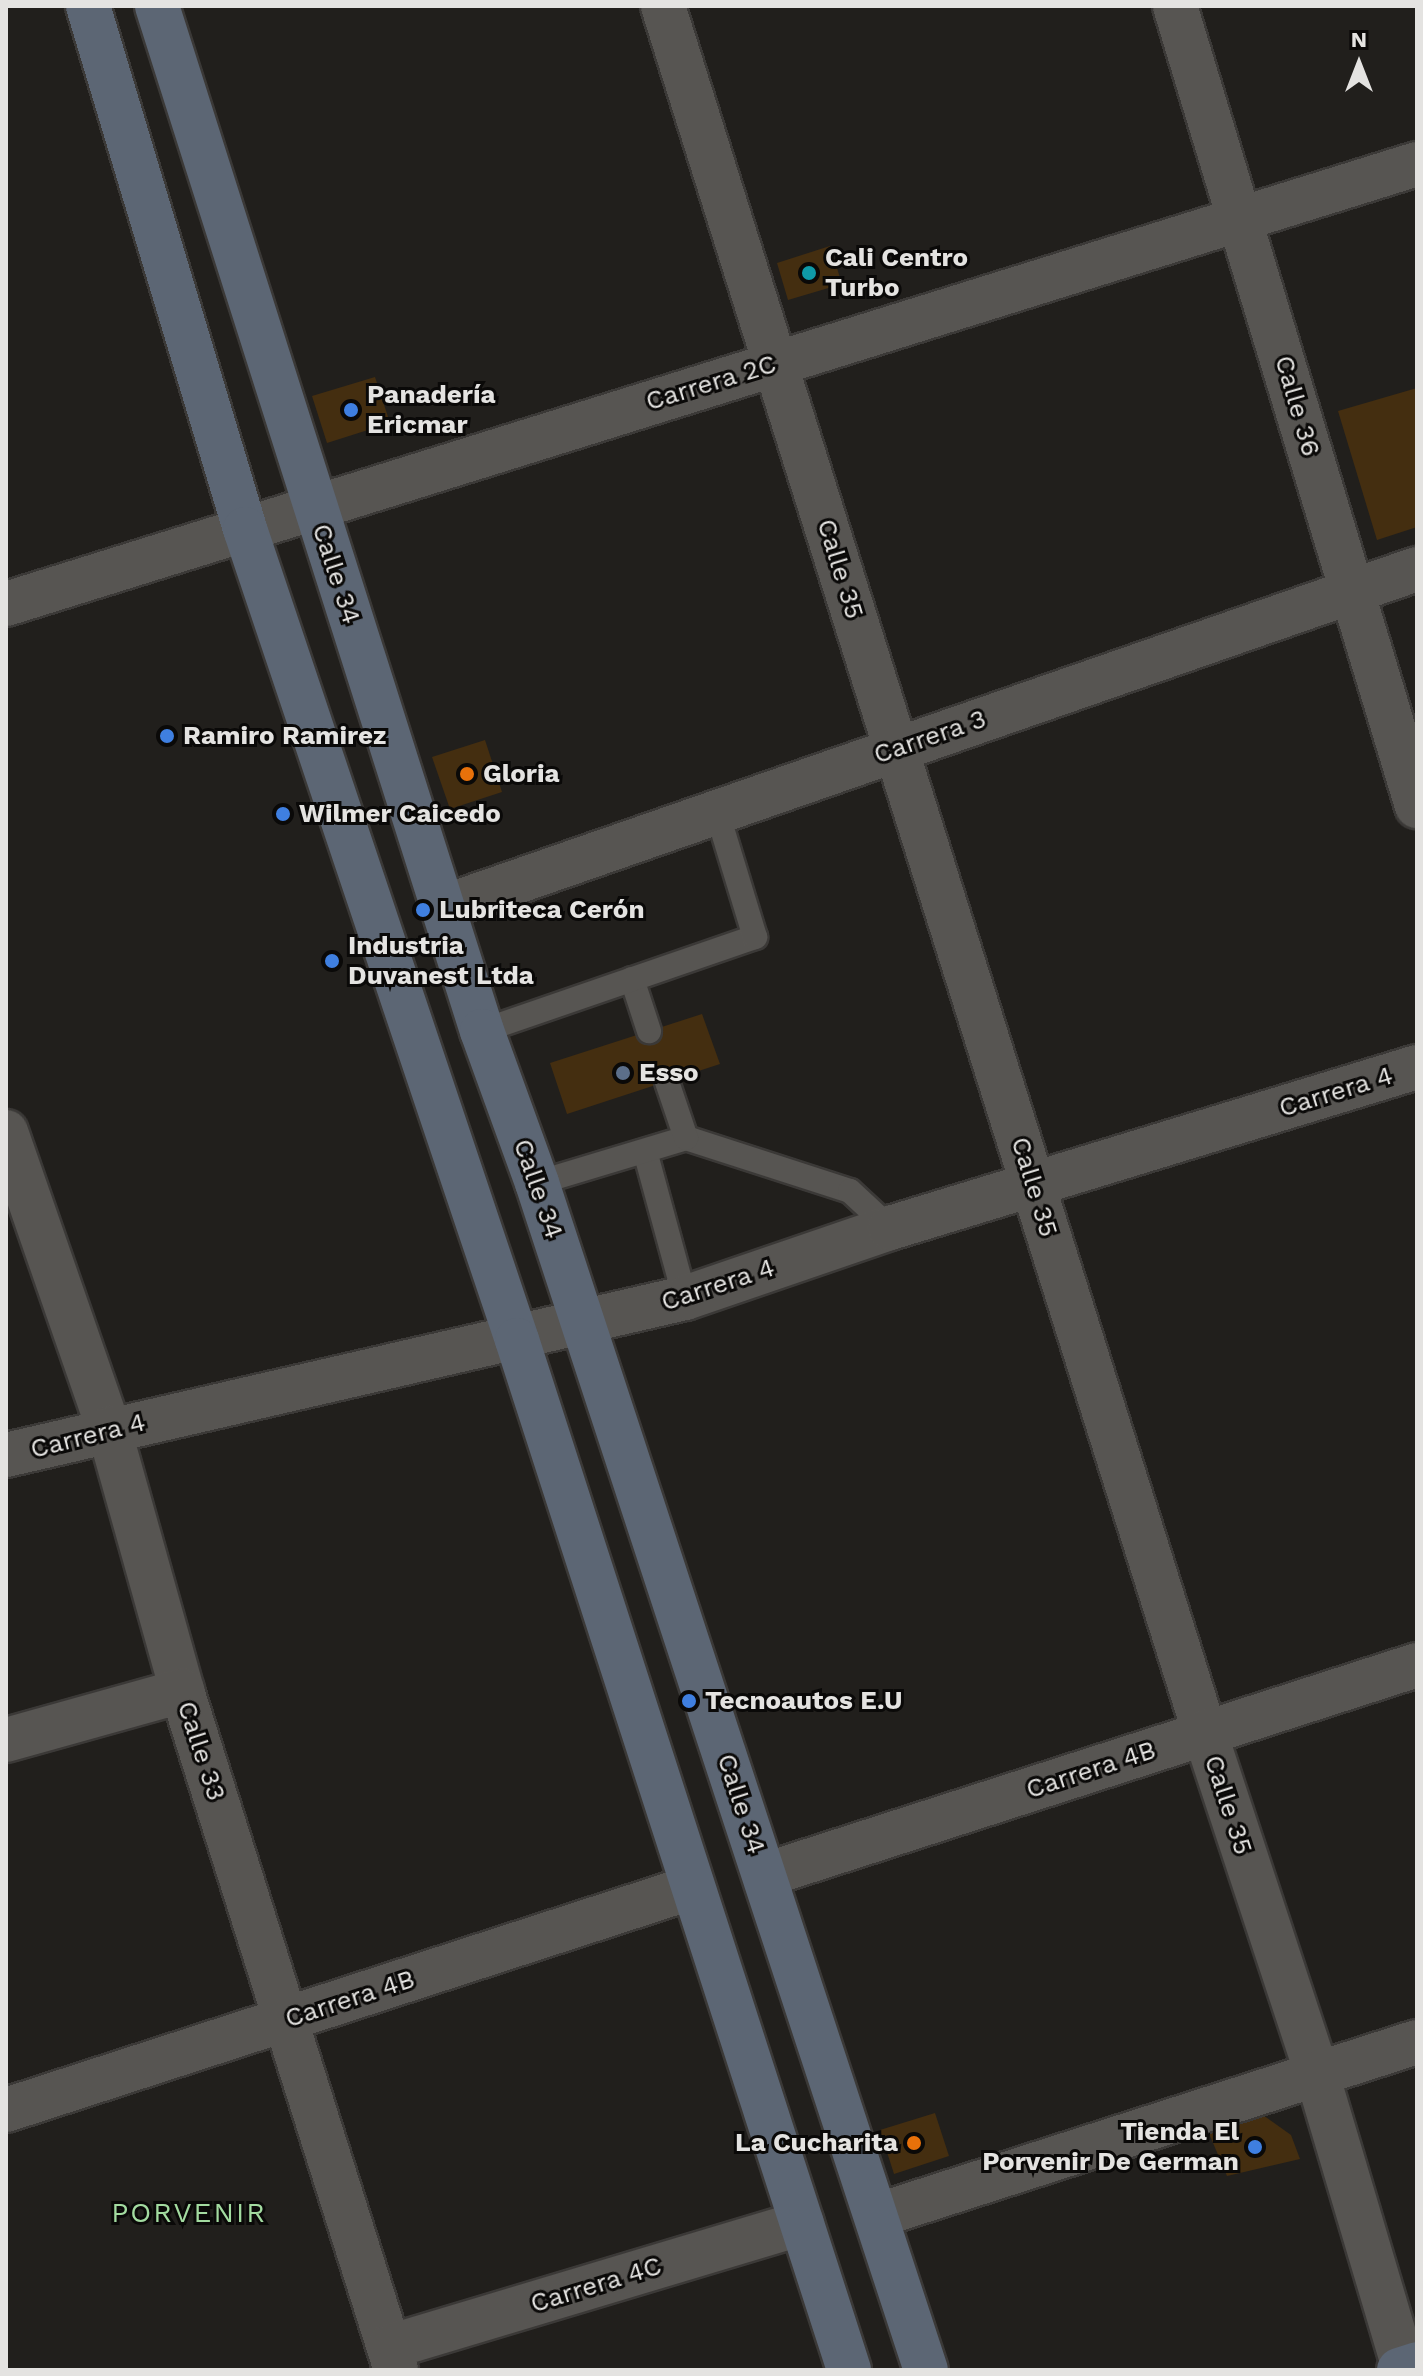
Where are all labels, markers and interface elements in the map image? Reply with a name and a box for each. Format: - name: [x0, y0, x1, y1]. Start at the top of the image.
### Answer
- north arrow: [1319, 24, 1399, 104]
- text: N: [1351, 27, 1367, 52]
- place label: Cali Centro Turbo: [825, 242, 968, 304]
- marker: Cali Centro Turbo: [800, 264, 818, 282]
- street label: Carrera 2C: [642, 348, 780, 418]
- street label: Calle 36: [1268, 352, 1326, 460]
- place label: Panadería Ericmar: [367, 379, 496, 440]
- marker: Panadería Ericmar: [342, 401, 360, 419]
- street label: Calle 35: [810, 515, 870, 623]
- street label: Calle 34: [305, 520, 367, 628]
- street label: Carrera 3: [869, 703, 991, 771]
- place label: Ramiro Ramirez: [183, 720, 387, 752]
- marker: Ramiro Ramirez: [158, 727, 176, 745]
- place label: Gloria: [483, 758, 560, 790]
- marker: Gloria: [458, 765, 476, 783]
- place label: Wilmer Caicedo: [299, 798, 501, 830]
- marker: Wilmer Caicedo: [274, 805, 292, 823]
- place label: Lubriteca Cerón: [439, 894, 645, 926]
- marker: Lubriteca Cerón: [414, 901, 432, 919]
- place label: Industria Duvanest Ltda: [348, 930, 534, 992]
- marker: Industria Duvanest Ltda: [323, 952, 341, 970]
- place label: Esso: [639, 1057, 699, 1089]
- street label: Carrera 4: [1275, 1060, 1397, 1124]
- marker: Esso: [614, 1064, 632, 1082]
- street label: Calle 35: [1004, 1133, 1064, 1241]
- street label: Calle 34: [506, 1135, 570, 1243]
- street label: Carrera 4: [657, 1252, 779, 1318]
- street label: Carrera 4: [27, 1407, 149, 1465]
- place label: Tecnoautos E.U: [705, 1685, 902, 1717]
- marker: Tecnoautos E.U: [680, 1692, 698, 1710]
- street label: Calle 33: [170, 1697, 232, 1805]
- street label: Carrera 4B: [1022, 1734, 1160, 1806]
- street label: Calle 34: [710, 1750, 772, 1858]
- street label: Calle 35: [1197, 1751, 1259, 1859]
- street label: Carrera 4B: [281, 1963, 419, 2035]
- place label: Tienda El Porvenir De German: [982, 2116, 1239, 2178]
- place label: La Cucharita: [735, 2127, 898, 2159]
- marker: La Cucharita: [905, 2134, 923, 2152]
- marker: Tienda El Porvenir De German: [1246, 2138, 1264, 2156]
- district label: PORVENIR: [111, 2196, 267, 2230]
- street label: Carrera 4C: [526, 2250, 666, 2320]

